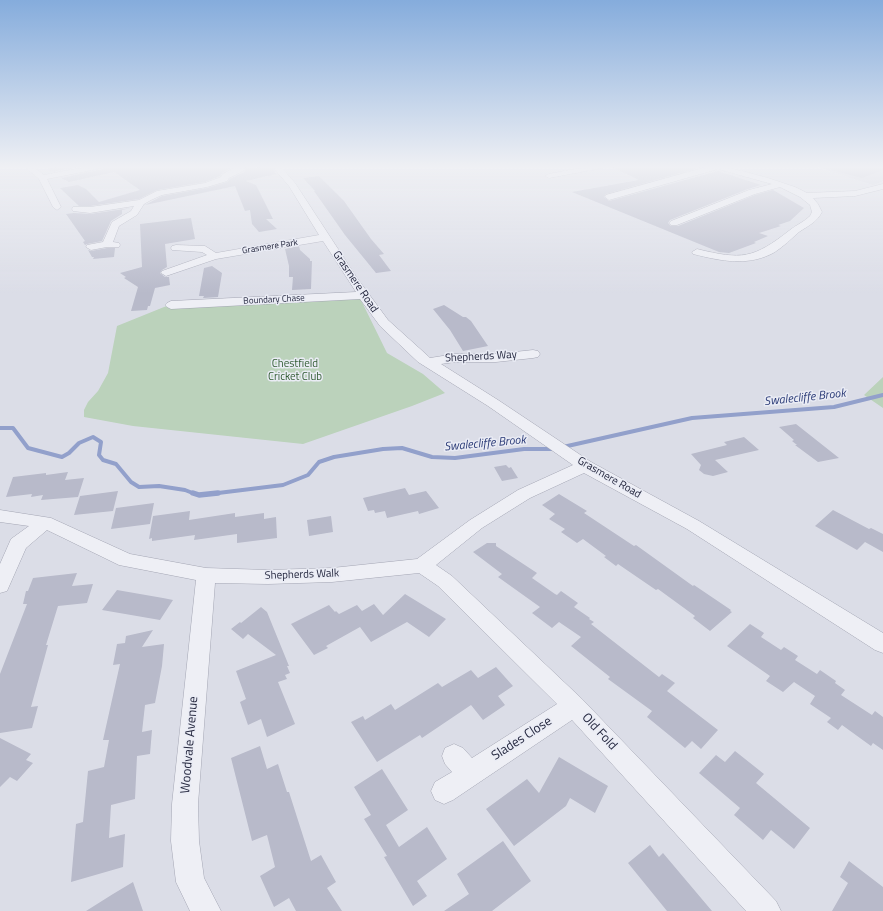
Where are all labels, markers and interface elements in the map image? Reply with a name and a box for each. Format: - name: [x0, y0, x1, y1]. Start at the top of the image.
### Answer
- street label: Grasmere Park: [241, 237, 299, 257]
- street label: Grasmere Road: [330, 249, 380, 315]
- street label: Boundary Chase: [243, 293, 305, 307]
- street label: Shepherds Way: [445, 349, 517, 365]
- park label: Chestfield Cricket Club: [268, 357, 322, 383]
- water label: Swalecliffe Brook: [764, 387, 846, 409]
- water label: Swalecliffe Brook: [444, 433, 526, 455]
- street label: Grasmere Road: [575, 454, 643, 502]
- street label: Shepherds Walk: [264, 567, 340, 583]
- street label: Woodvale Avenue: [178, 696, 202, 794]
- street label: Old Fold: [578, 710, 620, 754]
- street label: Slades Close: [489, 714, 555, 764]

